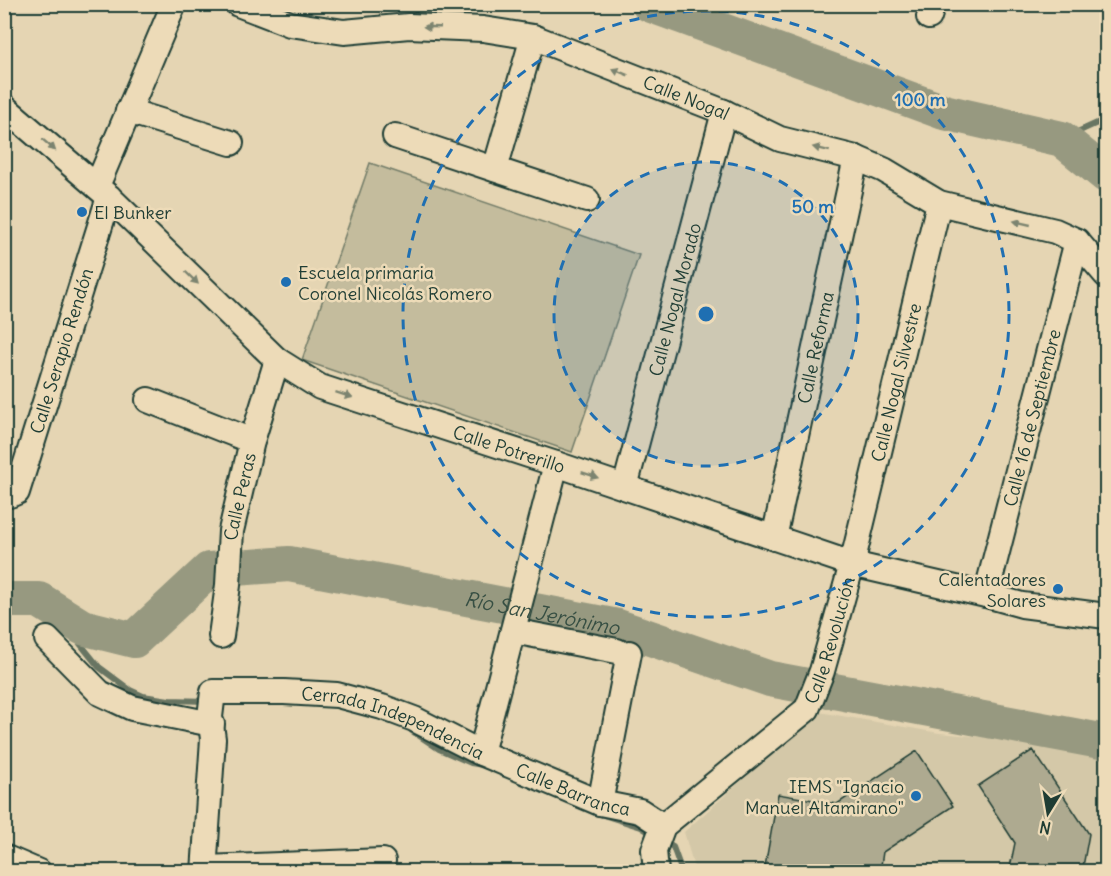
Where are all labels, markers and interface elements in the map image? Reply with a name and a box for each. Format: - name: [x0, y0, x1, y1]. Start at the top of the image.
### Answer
- one-way arrow: [423, 23, 442, 32]
- one-way arrow: [611, 67, 629, 76]
- street label: Calle Nogal: [640, 70, 733, 125]
- text: 100 m: [895, 88, 946, 111]
- one-way arrow: [41, 138, 56, 151]
- one-way arrow: [812, 143, 830, 153]
- text: 50 m: [792, 195, 834, 218]
- place label: El Bunker: [94, 201, 172, 224]
- marker: El Bunker: [75, 205, 89, 219]
- one-way arrow: [1013, 218, 1031, 228]
- street label: Calle Nogal Morado: [643, 220, 706, 379]
- place label: Escuela primaria Coronel Nicolás Romero: [298, 261, 492, 305]
- street label: Calle Serapio Rendón: [24, 265, 98, 436]
- one-way arrow: [185, 270, 199, 284]
- marker: Escuela primaria Coronel Nicolás Romero: [279, 275, 293, 289]
- street label: Calle Reforma: [792, 289, 838, 406]
- street label: Calle Nogal Silvestre: [866, 301, 926, 464]
- centre of rings: [696, 304, 716, 324]
- street label: Calle 16 de Septiembre: [998, 327, 1065, 509]
- one-way arrow: [335, 391, 353, 401]
- street label: Calle Potrerillo: [450, 420, 568, 478]
- street label: Calle Peras: [219, 450, 260, 541]
- one-way arrow: [581, 471, 599, 481]
- place label: Calentadores Solares: [938, 568, 1046, 612]
- street label: Calle Revolución: [799, 574, 859, 707]
- marker: Calentadores Solares: [1051, 582, 1065, 596]
- water label: Río San Jerónimo: [463, 585, 623, 640]
- street label: Cerrada Independencia: [301, 681, 488, 764]
- street label: Calle Barranca: [512, 758, 632, 820]
- place label: IEMS "Ignacio Manuel Altamirano": [745, 775, 904, 819]
- north arrow: [1018, 783, 1078, 843]
- marker: IEMS "Ignacio Manuel Altamirano": [909, 789, 923, 803]
- text: N: [1038, 817, 1052, 839]

